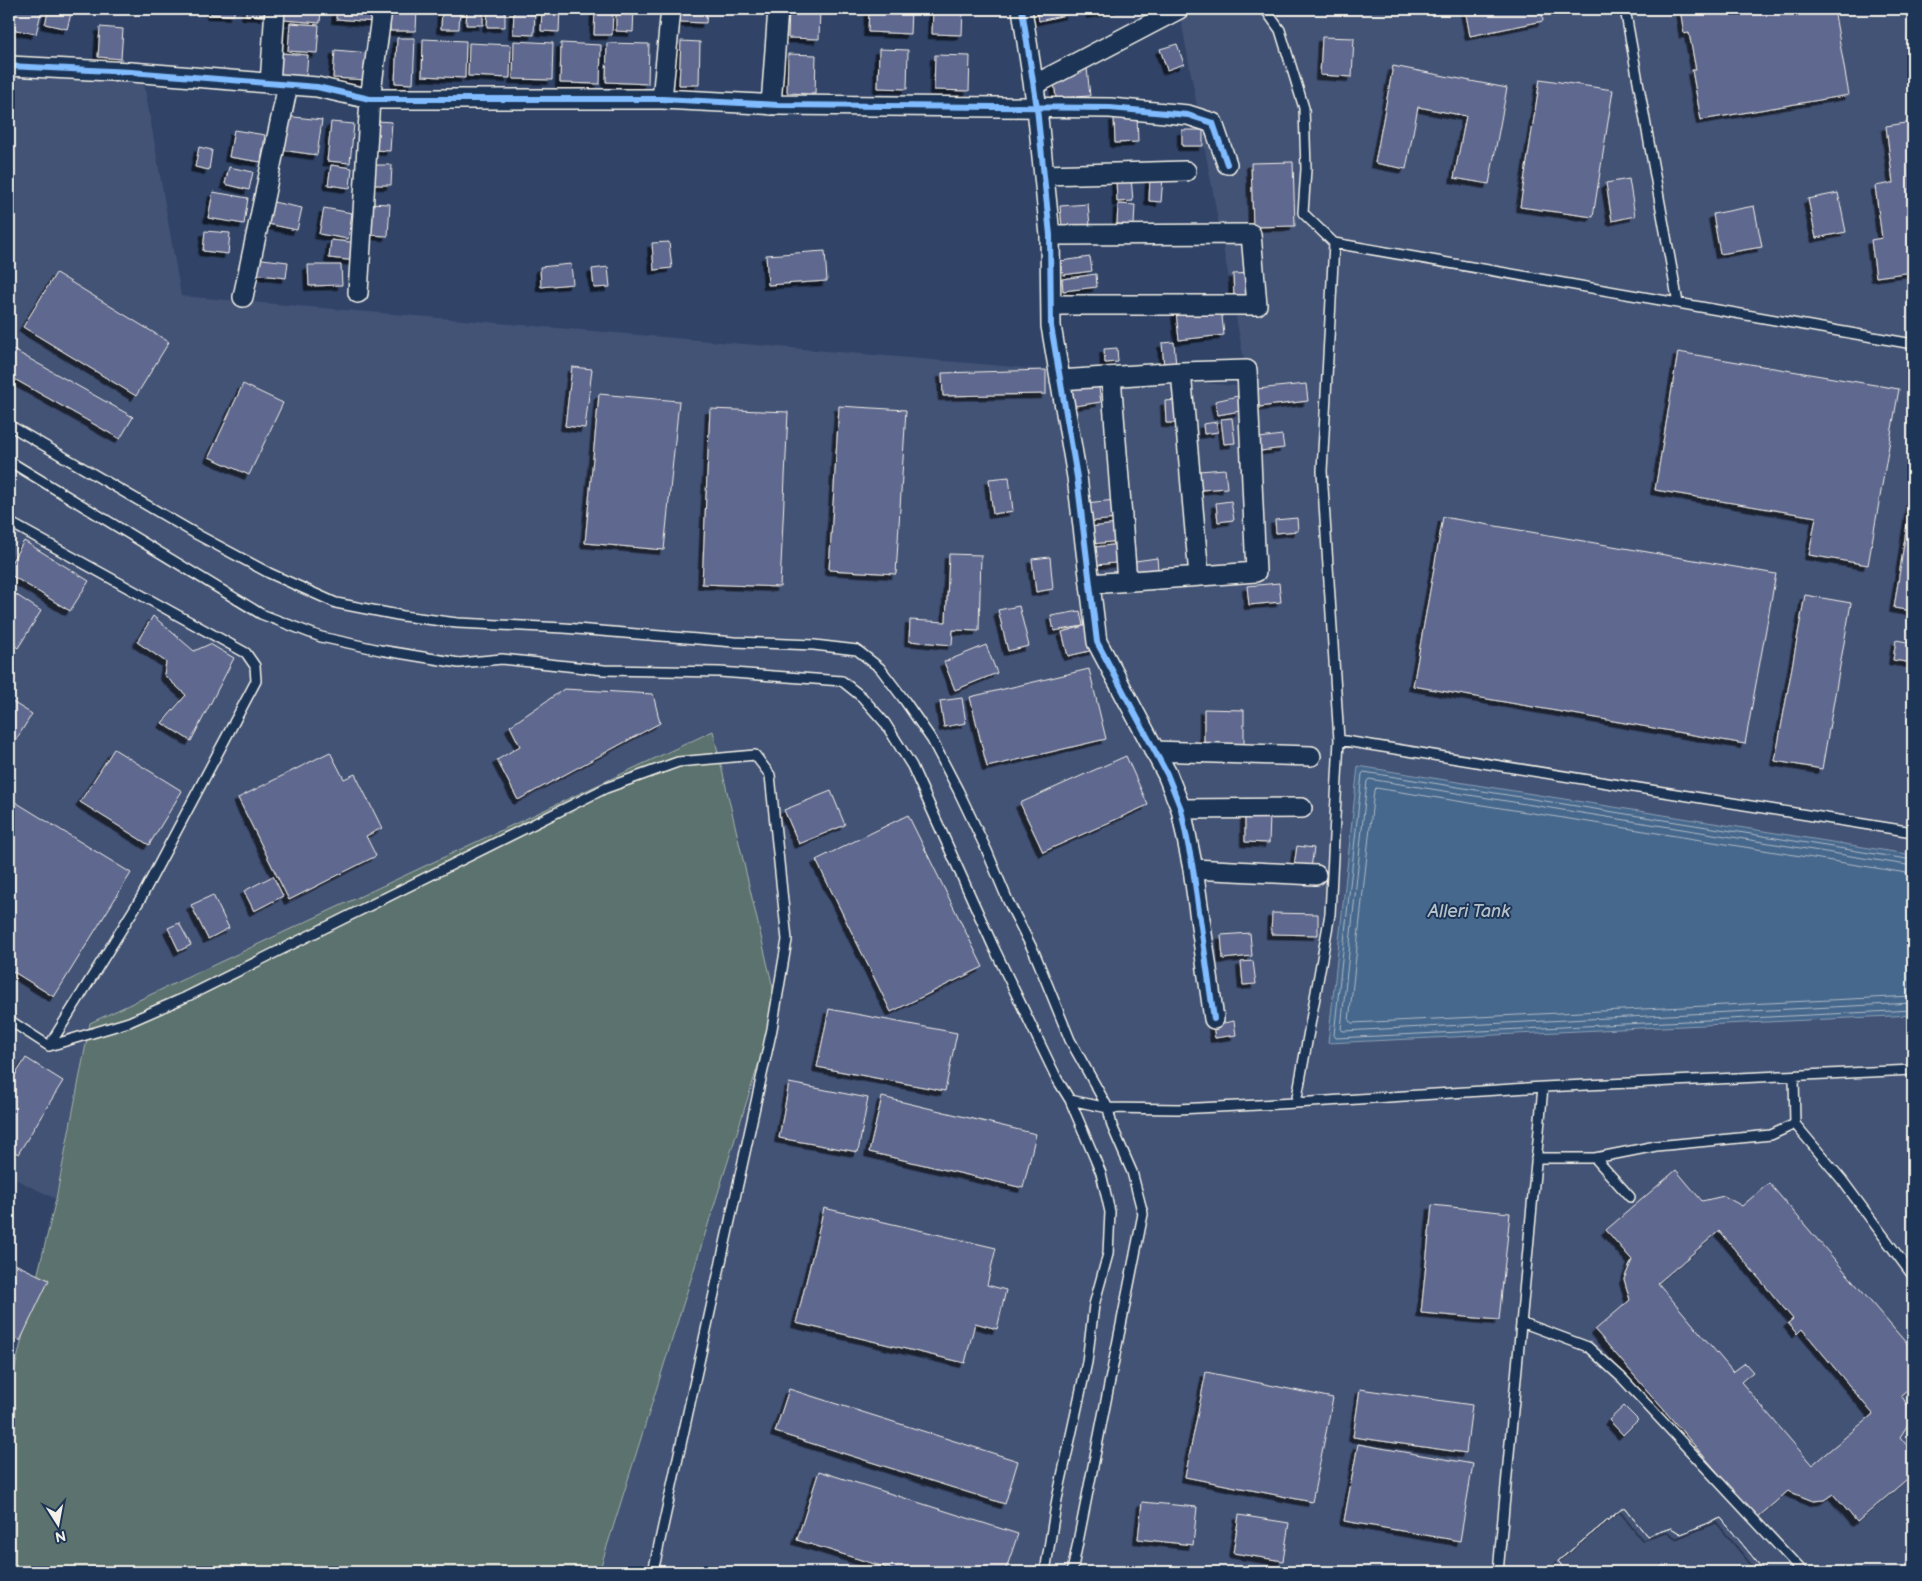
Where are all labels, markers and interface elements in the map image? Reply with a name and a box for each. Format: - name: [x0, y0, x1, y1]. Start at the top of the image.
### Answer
- water label: Alleri Tank: [1427, 901, 1511, 922]
- north arrow: [32, 1498, 82, 1548]
- text: N: [54, 1527, 67, 1546]

